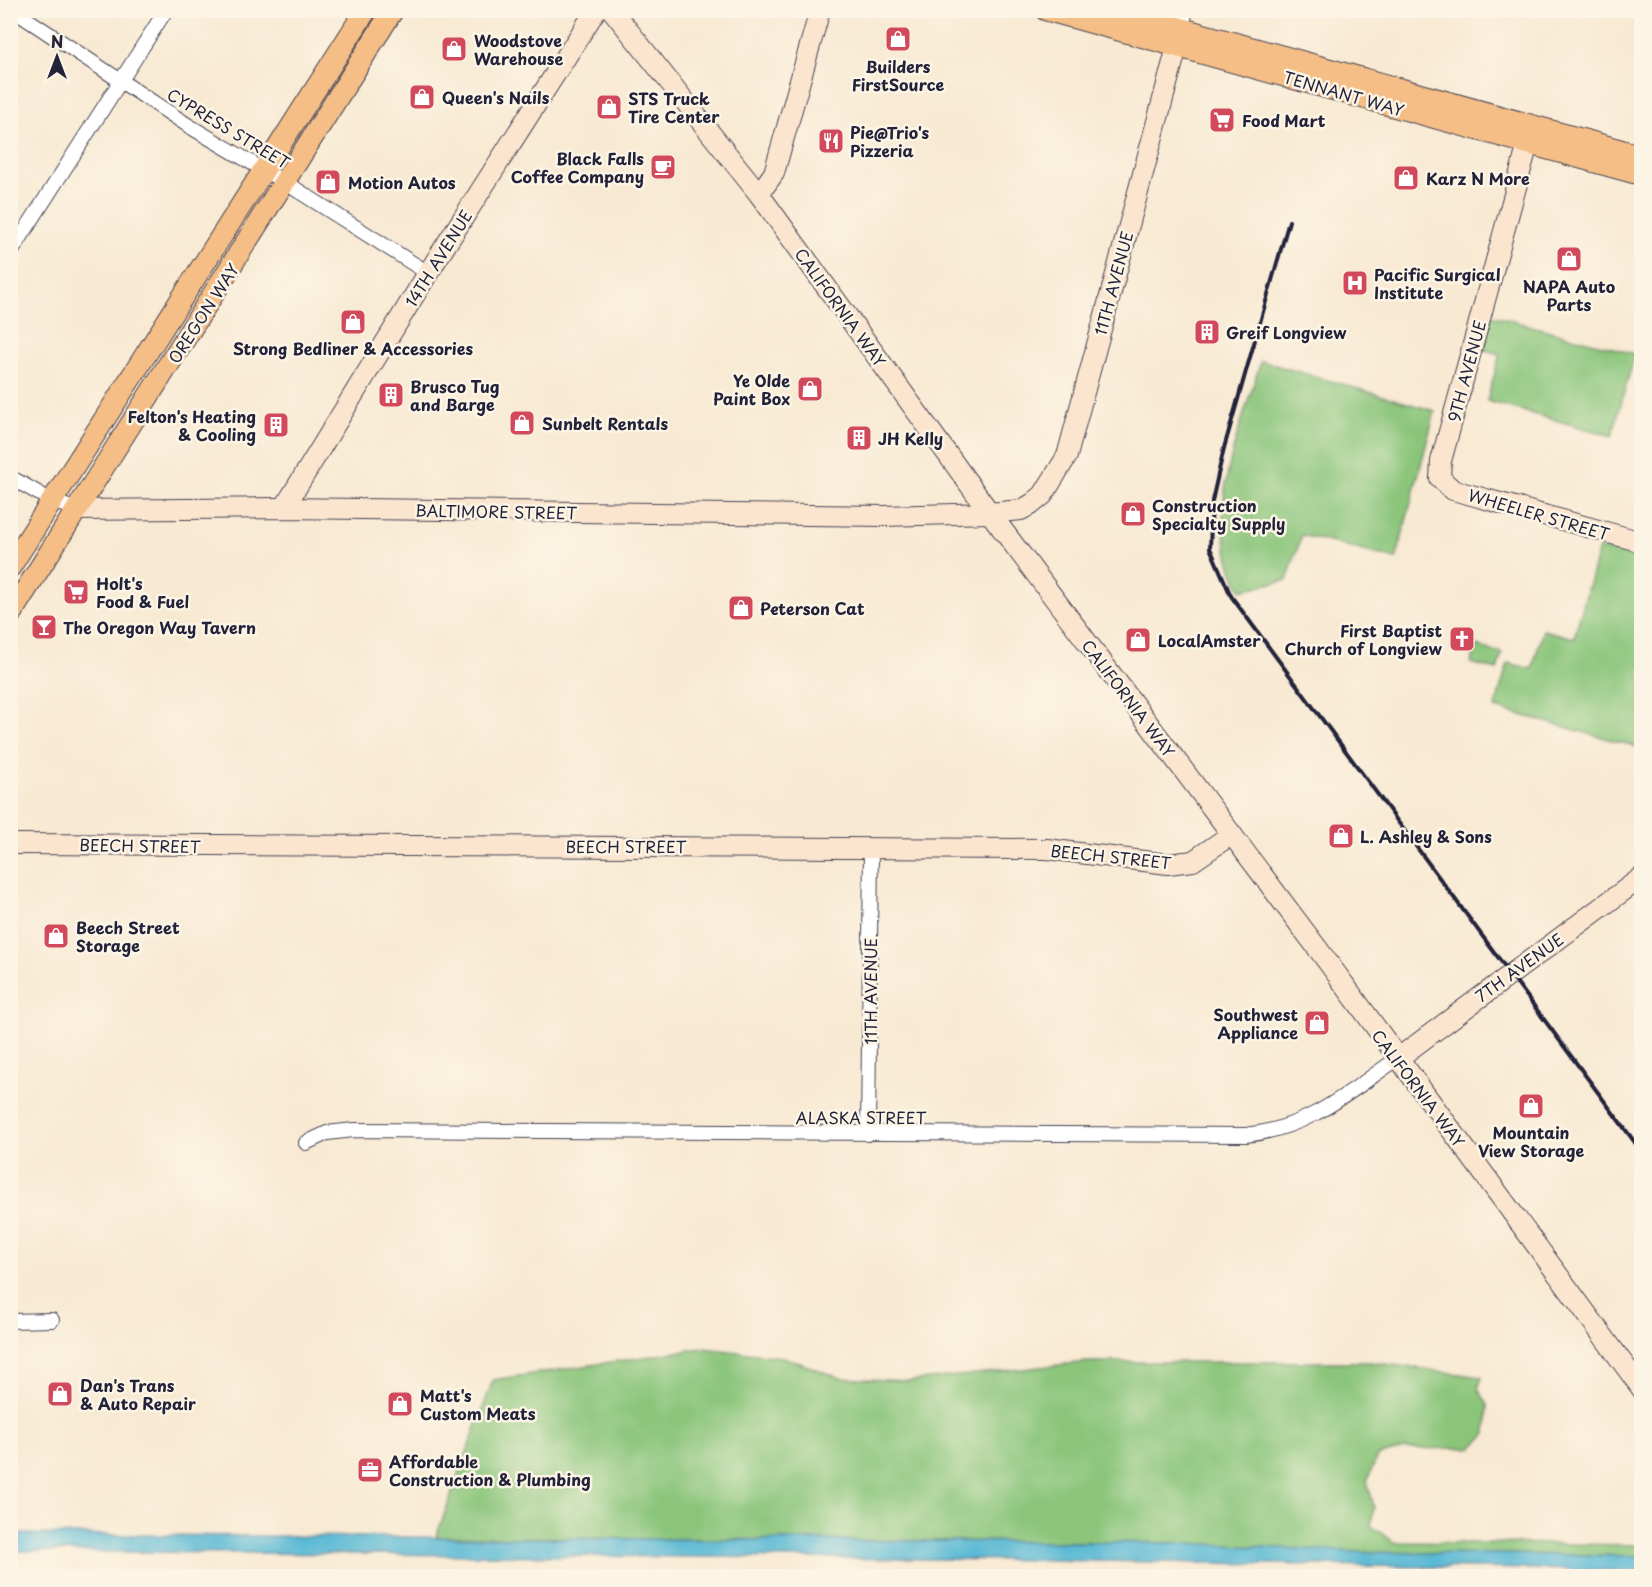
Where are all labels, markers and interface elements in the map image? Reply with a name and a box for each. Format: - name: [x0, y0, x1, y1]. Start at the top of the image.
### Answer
- shop icon: Builders FirstSource: [883, 24, 913, 54]
- north arrow: [27, 27, 87, 87]
- place label: Woodstove Warehouse: [474, 28, 563, 70]
- text: N: [51, 29, 63, 53]
- shop icon: Woodstove Warehouse: [439, 34, 469, 64]
- place label: Builders FirstSource: [852, 54, 945, 96]
- street label: TENNANT WAY: [1281, 64, 1407, 122]
- street label: CYPRESS STREET: [163, 82, 295, 174]
- shop icon: Queen's Nails: [407, 82, 437, 112]
- place label: Queen's Nails: [442, 85, 550, 109]
- place label: STS Truck Tire Center: [628, 86, 720, 128]
- shop icon: STS Truck Tire Center: [594, 92, 624, 122]
- supermarket icon: Food Mart: [1207, 105, 1237, 135]
- place label: Food Mart: [1242, 108, 1326, 132]
- place label: Pie@Trio's Pizzeria: [850, 120, 929, 162]
- restaurant icon: Pie@Trio's Pizzeria: [816, 126, 846, 156]
- place label: Black Falls Coffee Company: [511, 146, 644, 188]
- cafe icon: Black Falls Coffee Company: [648, 152, 678, 182]
- shop icon: Karz N More: [1391, 163, 1421, 193]
- place label: Karz N More: [1426, 166, 1530, 190]
- shop icon: Motion Autos: [313, 167, 343, 197]
- place label: Motion Autos: [348, 170, 456, 194]
- street label: 14TH AVENUE: [399, 205, 477, 311]
- street label: 11TH AVENUE: [1088, 228, 1138, 338]
- street label: CALIFORNIA WAY: [790, 243, 892, 371]
- shop icon: NAPA Auto Parts: [1554, 244, 1584, 274]
- street label: OREGON WAY: [162, 258, 244, 368]
- place label: Pacific Surgical Institute: [1374, 262, 1501, 304]
- hospital icon: Pacific Surgical Institute: [1340, 268, 1370, 298]
- place label: NAPA Auto Parts: [1523, 274, 1615, 316]
- shop icon: Strong Bedliner & Accessories: [338, 307, 368, 337]
- building icon: Greif Longview: [1192, 317, 1222, 347]
- street label: 9TH AVENUE: [1441, 317, 1491, 425]
- place label: Greif Longview: [1226, 320, 1347, 344]
- place label: Strong Bedliner & Accessories: [233, 336, 473, 360]
- place label: Ye Olde Paint Box: [713, 368, 790, 410]
- place label: Brusco Tug and Barge: [410, 374, 500, 416]
- shop icon: Ye Olde Paint Box: [795, 374, 825, 404]
- building icon: Brusco Tug and Barge: [376, 380, 406, 410]
- place label: Felton's Heating & Cooling: [127, 404, 256, 446]
- shop icon: Sunbelt Rentals: [507, 408, 537, 438]
- building icon: Felton's Heating & Cooling: [261, 410, 291, 440]
- place label: Sunbelt Rentals: [542, 411, 668, 435]
- building icon: JH Kelly: [844, 423, 874, 453]
- place label: JH Kelly: [878, 426, 943, 450]
- street label: WHEELER STREET: [1466, 482, 1613, 546]
- place label: Construction Specialty Supply: [1152, 493, 1285, 535]
- street label: BALTIMORE STREET: [415, 498, 577, 524]
- shop icon: Construction Specialty Supply: [1118, 499, 1148, 529]
- place label: Holt's Food & Fuel: [96, 571, 189, 613]
- supermarket icon: Holt's Food & Fuel: [61, 577, 91, 607]
- shop icon: Peterson Cat: [726, 593, 756, 623]
- place label: Peterson Cat: [760, 596, 865, 620]
- bar icon: The Oregon Way Tavern: [29, 612, 59, 642]
- place label: The Oregon Way Tavern: [63, 615, 256, 639]
- place label: First Baptist Church of Longview: [1285, 618, 1442, 660]
- church icon: First Baptist Church of Longview: [1447, 624, 1477, 654]
- shop icon: LocalAmster: [1123, 625, 1153, 655]
- place label: LocalAmster: [1158, 628, 1261, 652]
- street label: CALIFORNIA WAY: [1077, 634, 1181, 762]
- shop icon: L. Ashley & Sons: [1326, 821, 1356, 851]
- place label: L. Ashley & Sons: [1360, 824, 1492, 848]
- street label: BEECH STREET: [79, 832, 201, 858]
- street label: BEECH STREET: [565, 834, 687, 858]
- street label: BEECH STREET: [1050, 838, 1173, 874]
- place label: Beech Street Storage: [76, 915, 180, 957]
- shop icon: Beech Street Storage: [41, 921, 71, 951]
- street label: 7TH AVENUE: [1470, 927, 1568, 1007]
- street label: 11TH AVENUE: [858, 938, 882, 1044]
- place label: Southwest Appliance: [1214, 1002, 1298, 1044]
- shop icon: Southwest Appliance: [1302, 1008, 1332, 1038]
- street label: CALIFORNIA WAY: [1367, 1024, 1471, 1152]
- shop icon: Mountain View Storage: [1516, 1091, 1546, 1121]
- street label: ALASKA STREET: [796, 1105, 927, 1129]
- place label: Mountain View Storage: [1478, 1120, 1584, 1162]
- place label: Dan's Trans & Auto Repair: [80, 1373, 196, 1415]
- shop icon: Dan's Trans & Auto Repair: [45, 1379, 75, 1409]
- place label: Matt's Custom Meats: [420, 1383, 536, 1425]
- shop icon: Matt's Custom Meats: [385, 1389, 415, 1419]
- place label: Affordable Construction & Plumbing: [389, 1449, 591, 1491]
- office icon: Affordable Construction & Plumbing: [355, 1455, 385, 1485]

